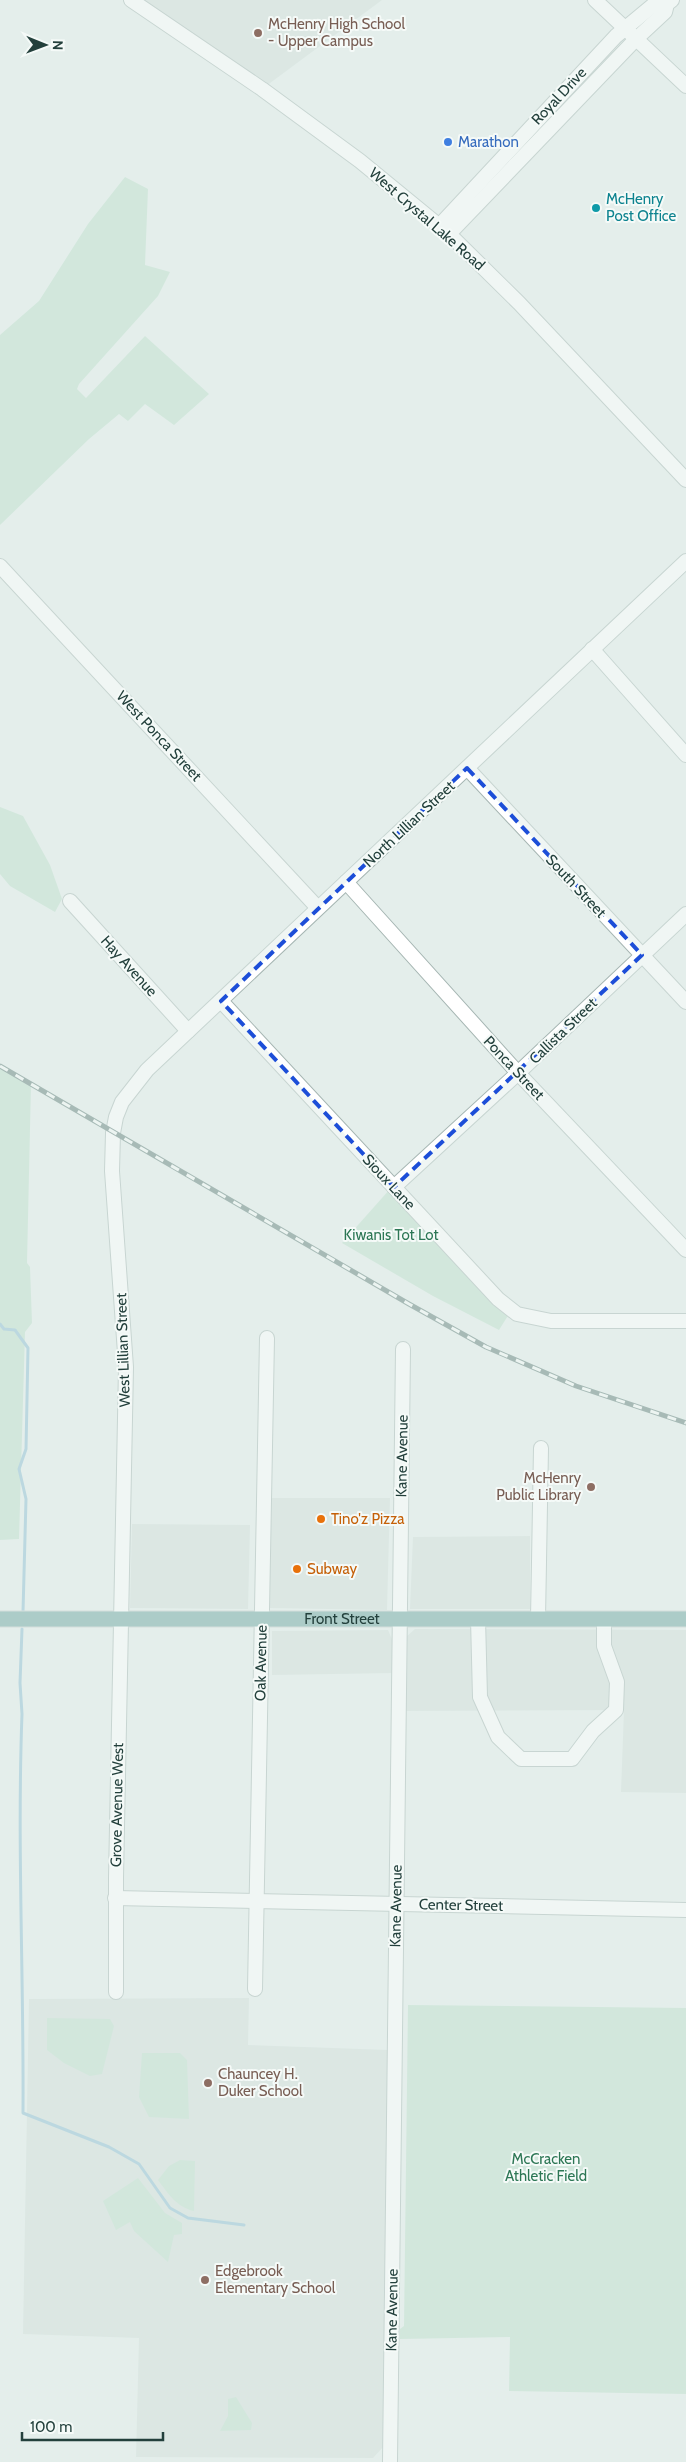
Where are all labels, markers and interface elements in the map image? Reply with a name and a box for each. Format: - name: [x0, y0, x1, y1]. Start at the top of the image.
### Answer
- place label: McHenry High School - Upper Campus: [268, 15, 406, 50]
- north arrow: [20, 20, 70, 70]
- marker: McHenry High School - Upper Campus: [252, 27, 264, 39]
- text: N: [49, 40, 67, 50]
- street label: Royal Drive: [528, 63, 590, 129]
- place label: Marathon: [458, 133, 519, 151]
- marker: Marathon: [442, 136, 454, 148]
- street label: West Crystal Lake Road: [365, 164, 489, 274]
- place label: McHenry Post Office: [606, 190, 677, 225]
- marker: McHenry Post Office: [590, 202, 602, 214]
- street label: West Ponca Street: [113, 687, 205, 785]
- street label: North Lillian Street: [360, 777, 458, 871]
- street label: South Street: [542, 851, 610, 921]
- street label: Hay Avenue: [97, 932, 161, 1000]
- street label: Callista Street: [525, 994, 601, 1068]
- street label: Ponca Street: [480, 1032, 548, 1104]
- street label: Sioux Lane: [359, 1151, 419, 1214]
- park label: Kiwanis Tot Lot: [343, 1226, 439, 1244]
- street label: West Lillian Street: [112, 1293, 134, 1407]
- street label: Kane Avenue: [392, 1414, 412, 1498]
- place label: McHenry Public Library: [496, 1469, 581, 1504]
- marker: McHenry Public Library: [585, 1481, 597, 1493]
- place label: Tino'z Pizza: [331, 1510, 405, 1528]
- marker: Tino'z Pizza: [315, 1513, 327, 1525]
- place label: Subway: [307, 1560, 357, 1578]
- marker: Subway: [291, 1563, 303, 1575]
- street label: Front Street: [304, 1610, 380, 1628]
- street label: Oak Avenue: [251, 1624, 271, 1701]
- street label: Grove Avenue West: [107, 1743, 127, 1867]
- street label: Kane Avenue: [386, 1864, 406, 1948]
- street label: Center Street: [419, 1895, 503, 1915]
- place label: Chauncey H. Duker School: [218, 2065, 303, 2100]
- marker: Chauncey H. Duker School: [202, 2077, 214, 2089]
- park label: McCracken Athletic Field: [505, 2150, 587, 2185]
- place label: Edgebrook Elementary School: [215, 2262, 336, 2297]
- street label: Kane Avenue: [382, 2268, 402, 2352]
- marker: Edgebrook Elementary School: [199, 2274, 211, 2286]
- scale bar: [22, 2410, 164, 2442]
- text: 100 m: [30, 2418, 72, 2436]

